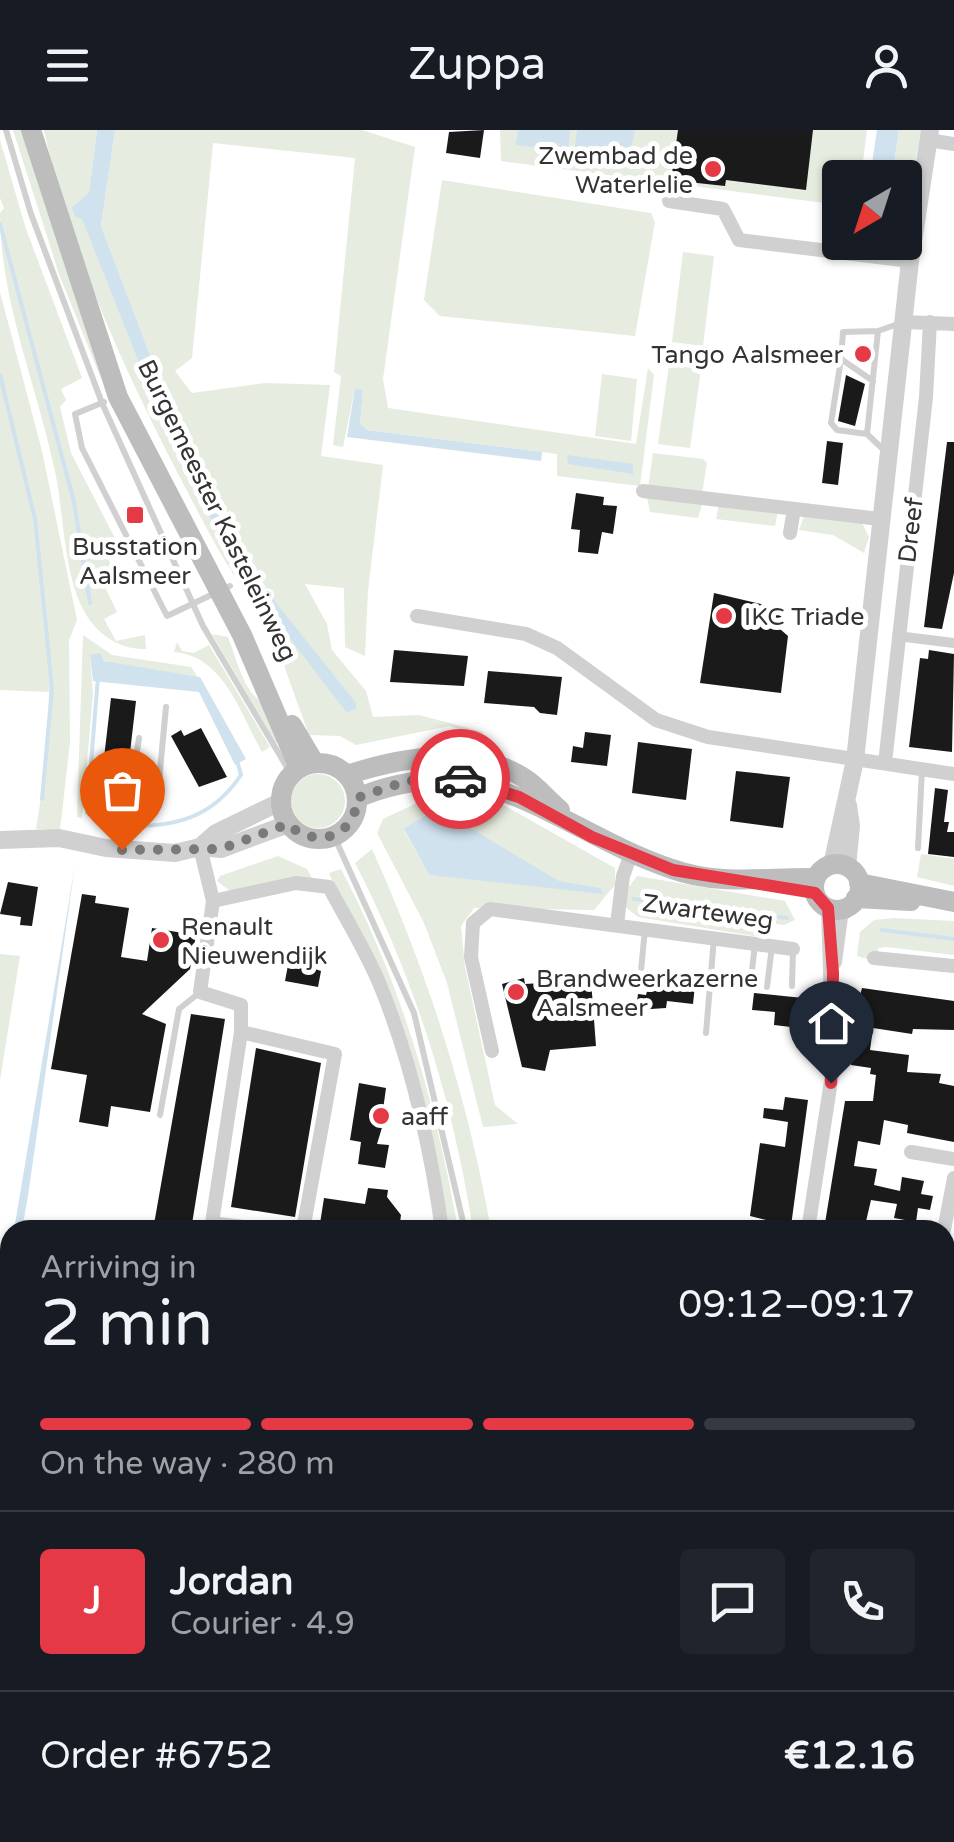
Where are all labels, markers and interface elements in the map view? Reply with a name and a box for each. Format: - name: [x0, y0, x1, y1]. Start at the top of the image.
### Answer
- icon: menu: [40, 38, 95, 93]
- text: Zuppa: [408, 38, 546, 92]
- icon: person: [859, 38, 914, 93]
- place label: Zwembad de Waterlelie: [538, 141, 693, 200]
- marker: Zwembad de Waterlelie: [702, 158, 724, 180]
- north arrow: [822, 160, 922, 260]
- map controls: [822, 160, 922, 260]
- place label: Tango Aalsmeer: [651, 340, 843, 370]
- marker: Tango Aalsmeer: [852, 343, 874, 365]
- street label: Burgemeester Kasteleinweg: [131, 355, 303, 666]
- street label: Dreef: [892, 495, 930, 565]
- marker: Busstation Aalsmeer: [124, 504, 146, 526]
- place label: Busstation Aalsmeer: [72, 532, 198, 591]
- place label: IKC Triade: [744, 602, 865, 632]
- marker: IKC Triade: [713, 605, 735, 627]
- courier: [410, 729, 510, 829]
- pin: [80, 748, 165, 851]
- icon: car: [433, 752, 488, 807]
- icon: bag: [95, 763, 150, 818]
- street label: Zwarteweg: [640, 888, 775, 936]
- place label: Renault Nieuwendijk: [181, 912, 327, 971]
- marker: Renault Nieuwendijk: [150, 929, 172, 951]
- place label: Brandweerkazerne Aalsmeer: [536, 964, 758, 1023]
- marker: Brandweerkazerne Aalsmeer: [505, 981, 527, 1003]
- pin: [789, 981, 874, 1084]
- icon: home: [804, 996, 859, 1051]
- place label: aaff: [401, 1102, 449, 1132]
- marker: aaff: [370, 1105, 392, 1127]
- text: Arriving in: [40, 1249, 197, 1287]
- text: 09:12–09:17: [678, 1282, 915, 1328]
- text: 2 min: [40, 1285, 213, 1364]
- text: On the way · 280 m: [40, 1445, 335, 1483]
- button: chat: [680, 1549, 785, 1654]
- button: phone: [810, 1549, 915, 1654]
- text: Jordan: [170, 1559, 293, 1605]
- text: J: [84, 1578, 101, 1624]
- text: Courier · 4.9: [170, 1605, 355, 1643]
- text: Order #6752: [40, 1733, 273, 1779]
- text: €12.16: [784, 1733, 915, 1779]

